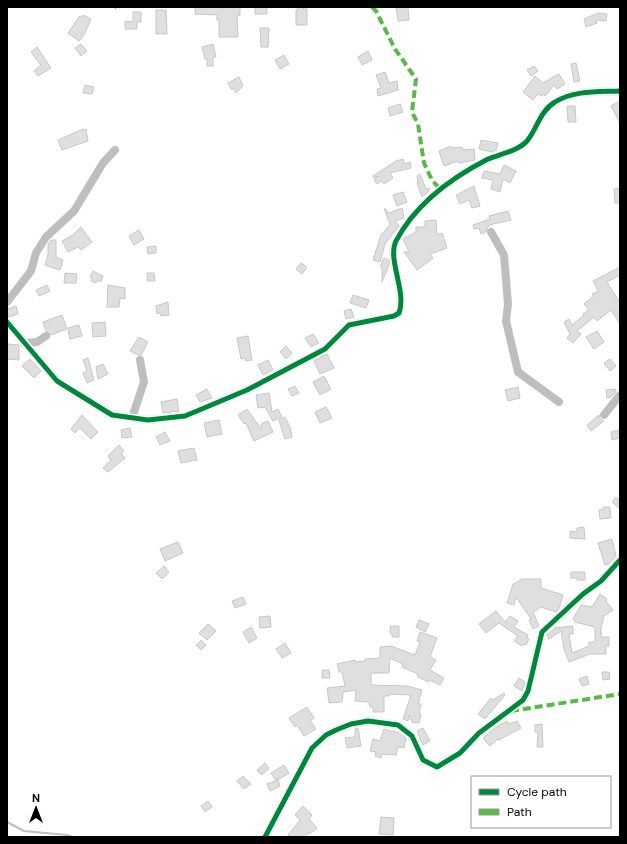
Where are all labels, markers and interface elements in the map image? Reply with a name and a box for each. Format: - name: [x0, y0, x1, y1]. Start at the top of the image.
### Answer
- legend: [471, 776, 611, 828]
- text: Cycle path: [507, 784, 567, 800]
- north arrow: [16, 788, 56, 828]
- text: N: [32, 791, 40, 805]
- text: Path: [507, 804, 532, 820]

